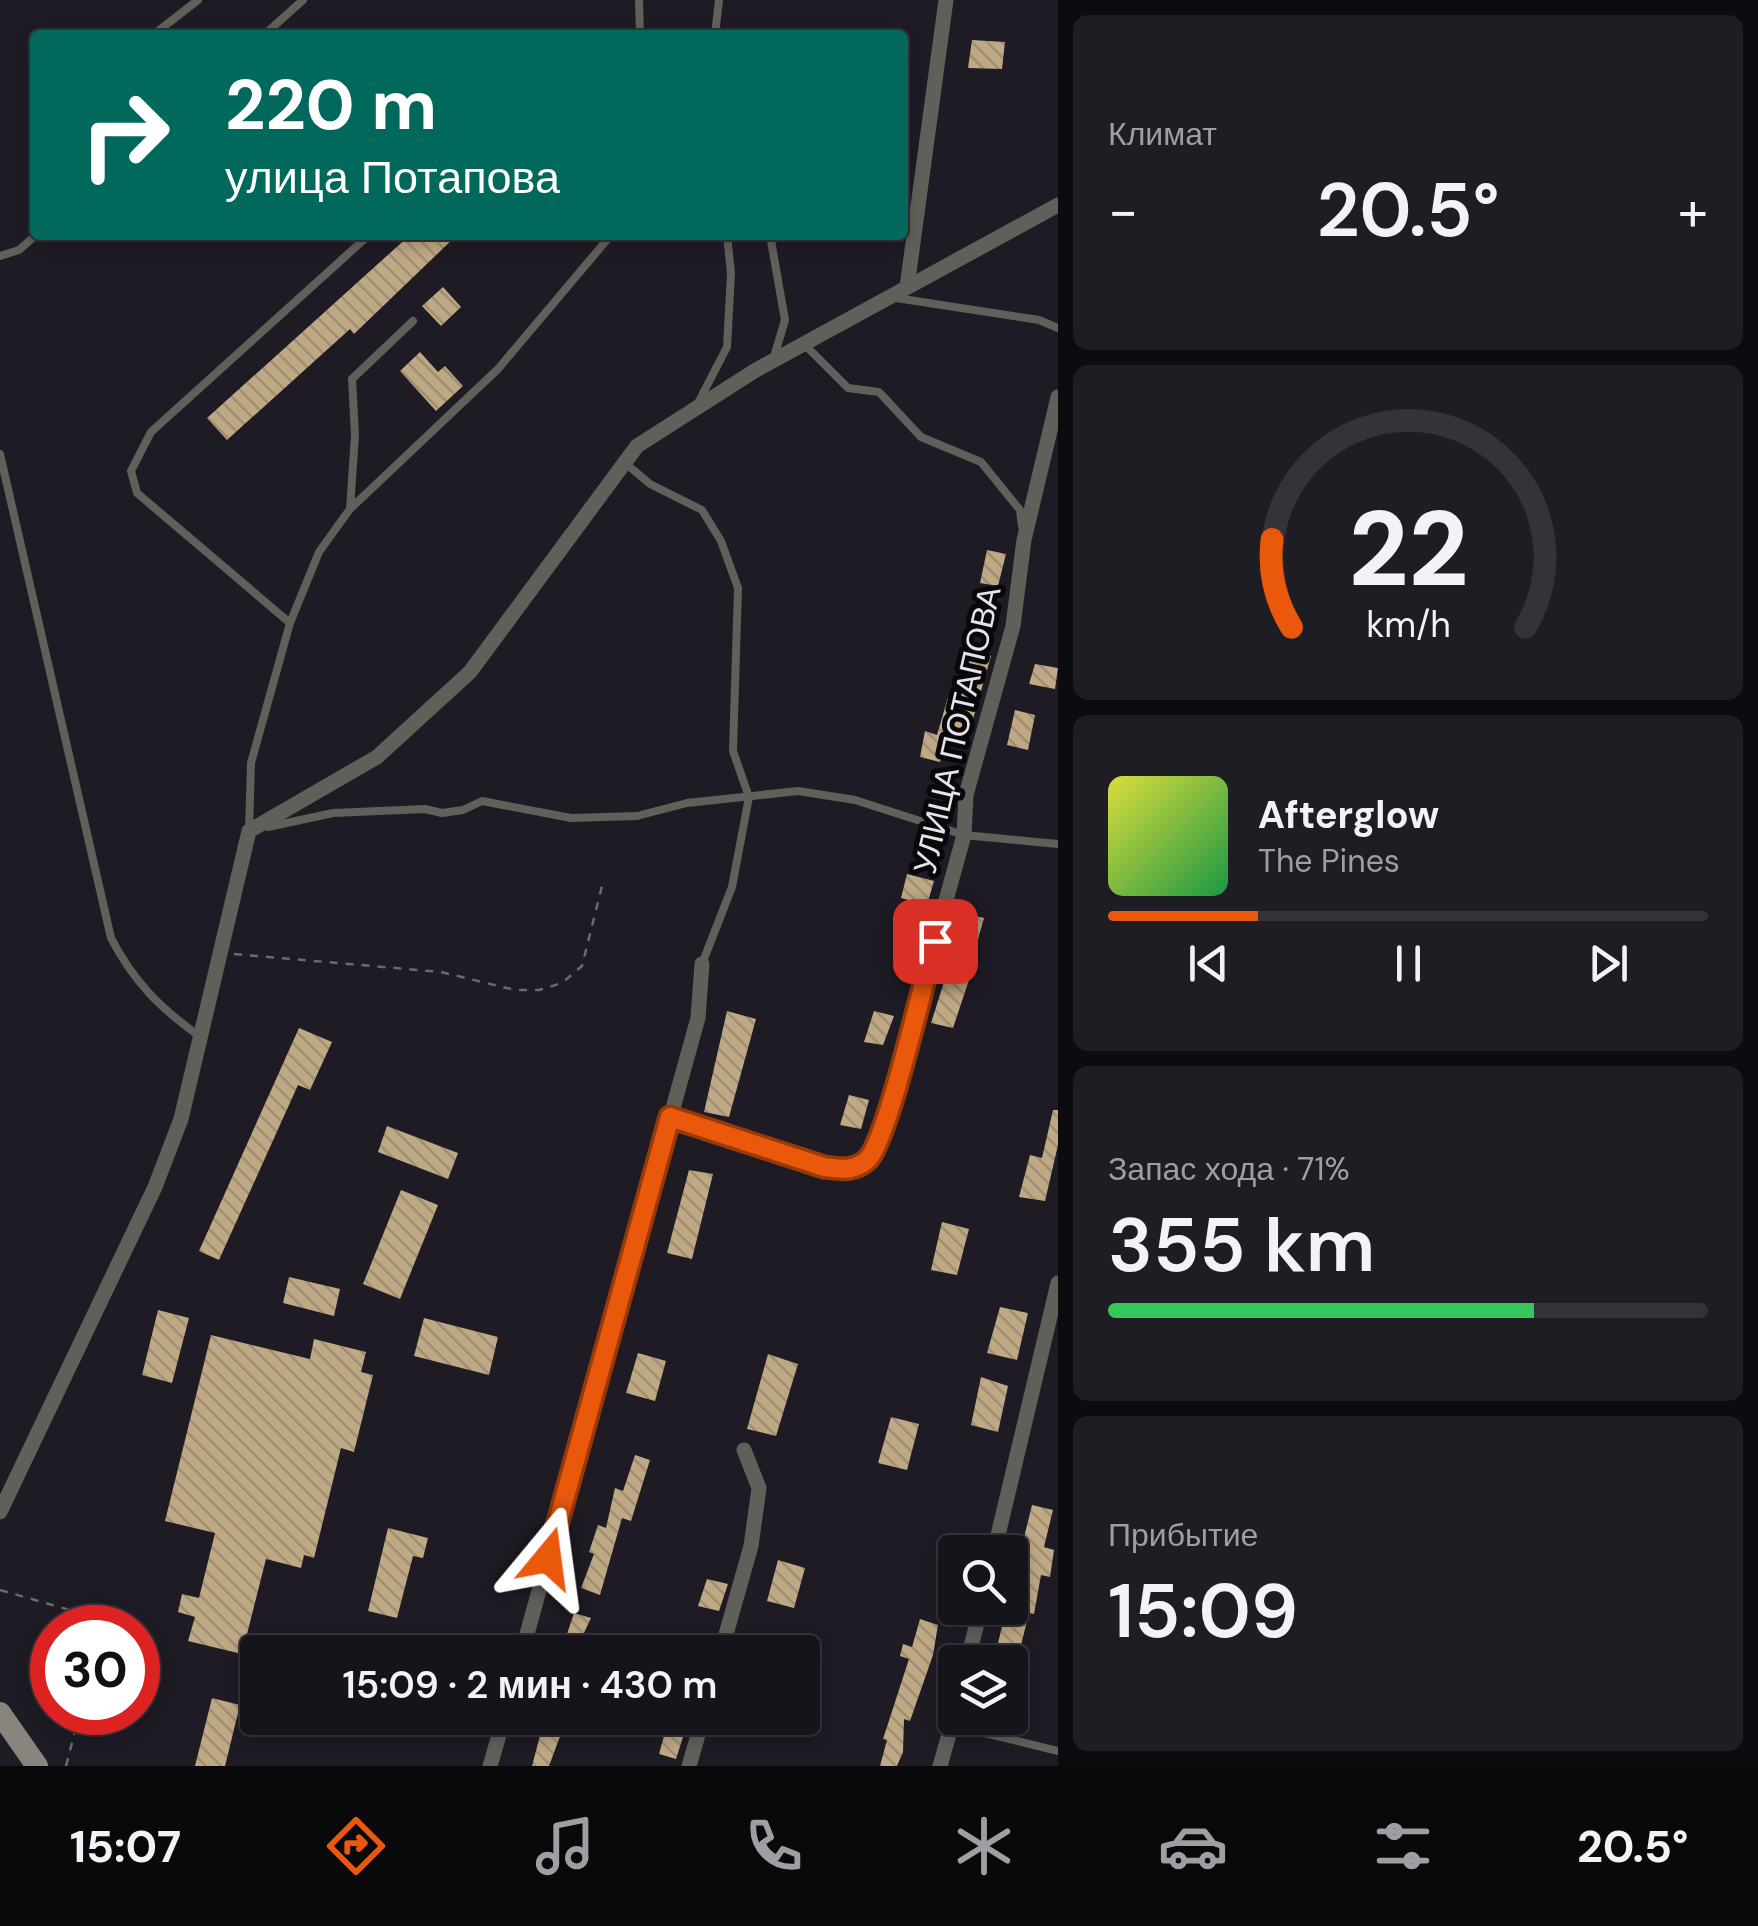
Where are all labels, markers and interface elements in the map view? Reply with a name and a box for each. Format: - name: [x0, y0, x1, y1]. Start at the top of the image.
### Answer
- text: 220 m: [225, 60, 437, 151]
- icon: right: [60, 70, 190, 200]
- text: Климат: [1108, 113, 1217, 155]
- text: улица Потапова: [225, 148, 560, 207]
- text: 20.5°: [1316, 162, 1500, 259]
- text: −: [1108, 175, 1138, 247]
- text: +: [1678, 175, 1708, 247]
- text: 22: [1348, 482, 1468, 617]
- street label: УЛИЦА ПОТАПОВА: [904, 582, 1011, 878]
- text: km/h: [1366, 602, 1450, 648]
- text: Afterglow: [1258, 790, 1439, 840]
- text: The Pines: [1258, 840, 1400, 882]
- pin: [893, 899, 978, 984]
- icon: arrive: [908, 914, 963, 969]
- icon: previous: [1181, 936, 1236, 991]
- icon: pause: [1381, 936, 1436, 991]
- icon: next: [1581, 936, 1636, 991]
- text: Запас хода · 71%: [1108, 1148, 1350, 1190]
- text: 355 km: [1108, 1197, 1375, 1294]
- position arrow: [496, 1506, 600, 1610]
- text: Прибытие: [1108, 1514, 1258, 1556]
- map controls: [938, 1535, 1028, 1735]
- button: search: [938, 1535, 1028, 1625]
- text: 15:09: [1108, 1563, 1298, 1660]
- speed limit sign: 30: [30, 1605, 160, 1735]
- button: layers: [938, 1645, 1028, 1735]
- text: 15:09 · 2 мин · 430 m: [342, 1660, 718, 1710]
- icon: directions: [321, 1811, 391, 1881]
- icon: music: [530, 1811, 600, 1881]
- icon: phone: [739, 1811, 809, 1881]
- icon: climate: [949, 1811, 1019, 1881]
- icon: car: [1158, 1811, 1228, 1881]
- icon: filters: [1368, 1811, 1438, 1881]
- text: 15:07: [70, 1817, 181, 1876]
- text: 20.5°: [1577, 1817, 1688, 1876]

